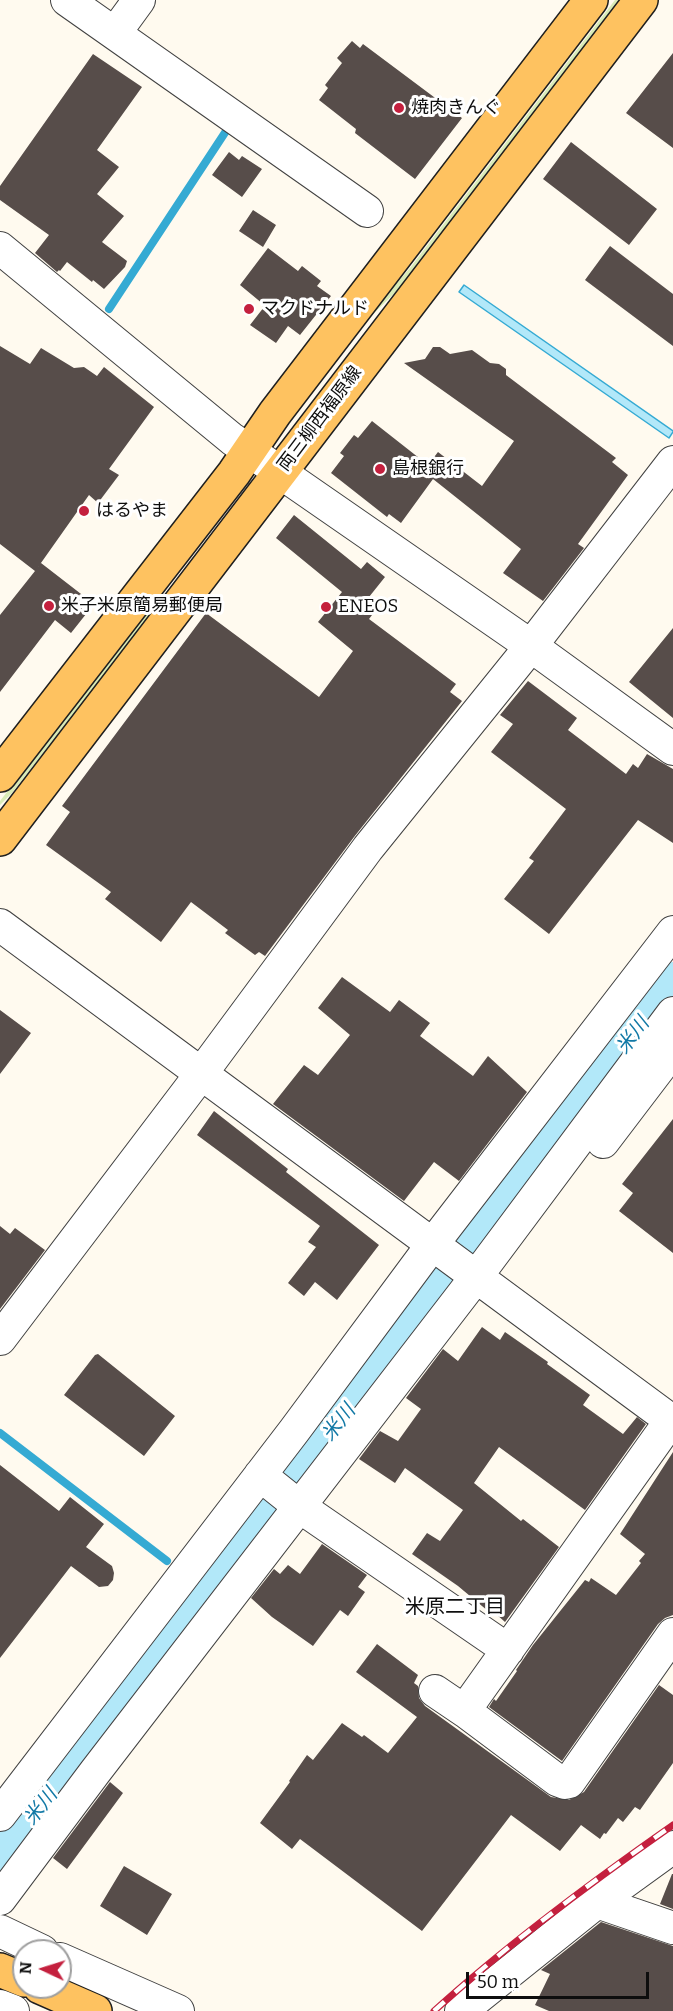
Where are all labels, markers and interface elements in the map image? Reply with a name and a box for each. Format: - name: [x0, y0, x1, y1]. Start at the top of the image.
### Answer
- place label: 焼肉きんぐ: [411, 97, 501, 119]
- marker: 焼肉きんぐ: [392, 101, 406, 115]
- place label: マクドナルド: [261, 298, 369, 320]
- marker: マクドナルド: [242, 302, 256, 316]
- street label: 両三柳西福原線: [273, 362, 367, 476]
- place label: 島根銀行: [392, 458, 464, 480]
- marker: 島根銀行: [373, 462, 387, 476]
- place label: はるやま: [96, 500, 168, 522]
- marker: はるやま: [77, 504, 91, 518]
- place label: 米子米原簡易郵便局: [61, 595, 223, 617]
- place label: ENEOS: [338, 596, 398, 618]
- marker: 米子米原簡易郵便局: [42, 599, 56, 613]
- marker: ENEOS: [319, 600, 333, 614]
- water label: 米川: [611, 1013, 655, 1059]
- water label: 米川: [317, 1400, 361, 1446]
- district label: 米原二丁目: [405, 1595, 505, 1619]
- water label: 米川: [19, 1784, 63, 1830]
- north arrow: [12, 1939, 72, 1999]
- scale bar: [469, 1960, 652, 1998]
- text: N: [16, 1961, 35, 1975]
- text: 50 m: [477, 1971, 519, 1993]

